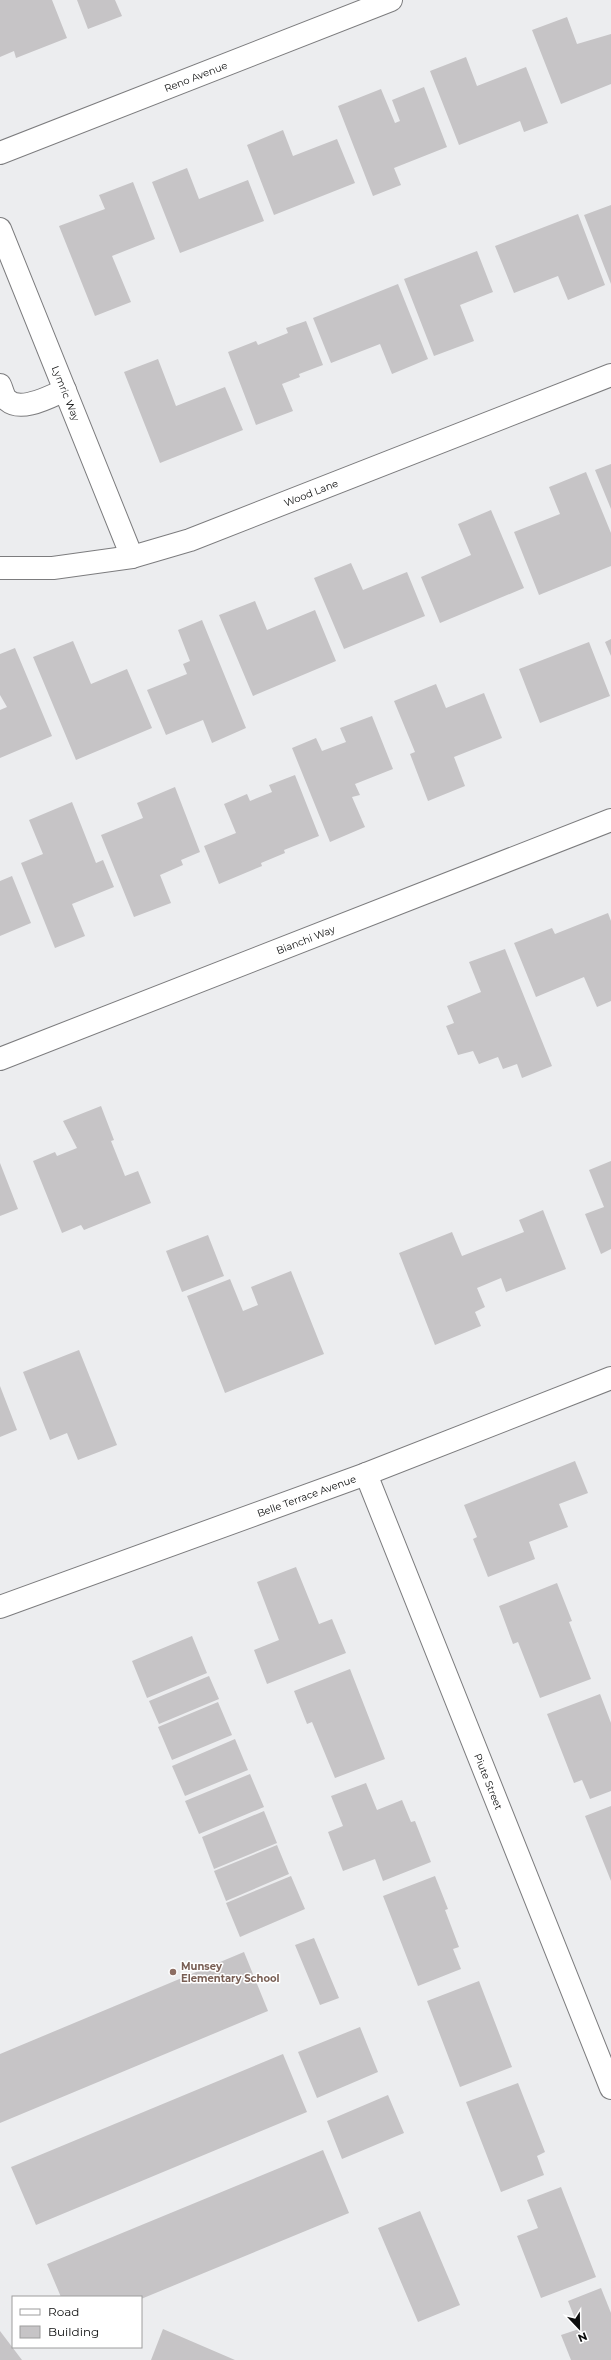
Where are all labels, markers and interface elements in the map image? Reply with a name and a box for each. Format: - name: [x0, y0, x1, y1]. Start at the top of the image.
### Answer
- street label: Reno Avenue: [162, 59, 229, 95]
- street label: Lymric Way: [49, 364, 83, 424]
- street label: Wood Lane: [282, 477, 340, 510]
- street label: Bianchi Way: [274, 922, 338, 957]
- street label: Belle Terrace Avenue: [255, 1472, 358, 1520]
- street label: Piute Street: [471, 1752, 505, 1812]
- place label: Munsey Elementary School: [181, 1960, 280, 1985]
- marker: Munsey Elementary School: [168, 1967, 178, 1977]
- legend: [12, 2296, 142, 2348]
- text: Road: [48, 2304, 79, 2319]
- north arrow: [559, 2308, 599, 2348]
- text: Building: [48, 2324, 99, 2339]
- text: N: [576, 2329, 589, 2345]

